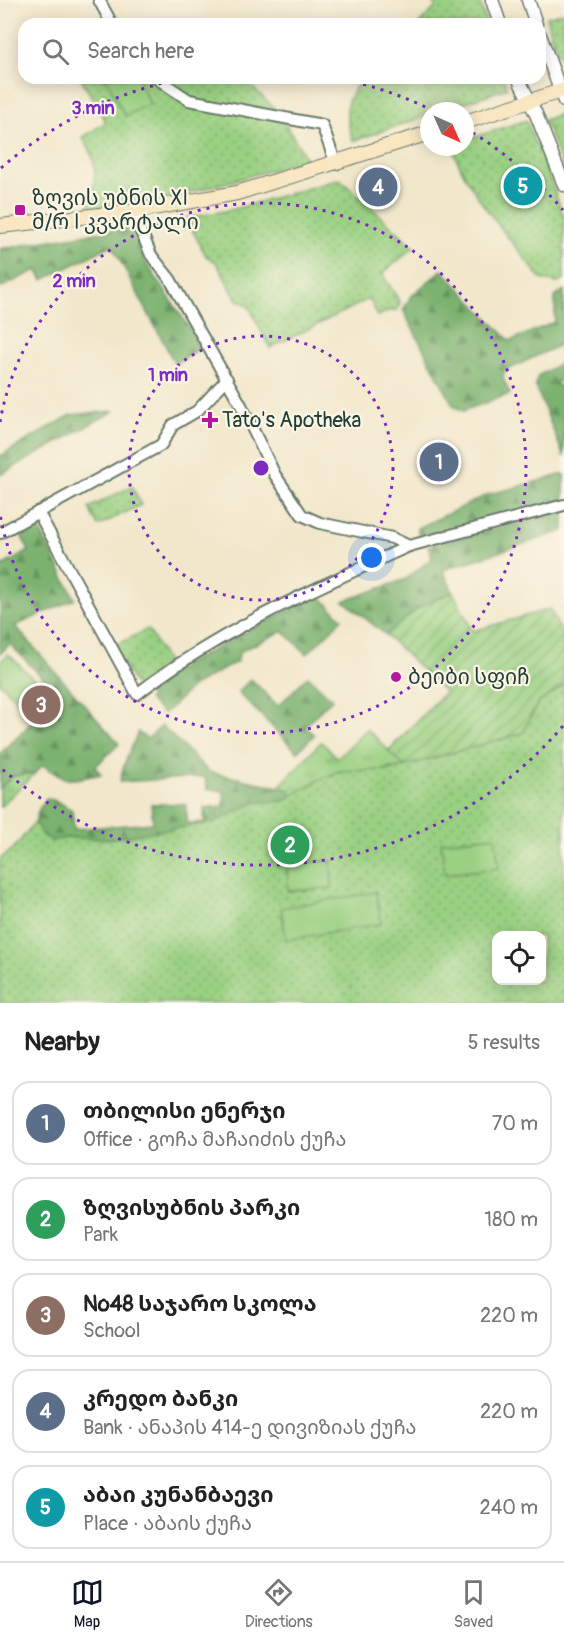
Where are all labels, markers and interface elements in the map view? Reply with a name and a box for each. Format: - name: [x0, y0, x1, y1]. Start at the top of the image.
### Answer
- search box: [18, 18, 546, 84]
- icon: search: [39, 35, 72, 68]
- text: Search here: [87, 37, 194, 65]
- text: 3 min: [71, 97, 115, 120]
- north arrow: [420, 102, 474, 156]
- pin: 4: [358, 164, 398, 210]
- pin: 5: [504, 164, 542, 208]
- place label: ზღვის უბნის XI მ/რ I კვარტალი: [32, 185, 199, 236]
- marker: ზღვის უბნის XI მ/რ I კვარტალი: [13, 203, 27, 217]
- text: 2 min: [52, 270, 96, 293]
- text: 1 min: [148, 364, 188, 387]
- place label: Tato's Apotheka: [222, 407, 361, 434]
- marker: Tato's Apotheka: [203, 413, 217, 427]
- pin: 1: [420, 440, 458, 484]
- centre of rings: [251, 458, 271, 478]
- your location: [357, 543, 386, 572]
- place label: ბეიბი სფიჩ: [408, 664, 530, 691]
- marker: ბეიბი სფიჩ: [389, 670, 403, 684]
- pin: 3: [22, 682, 60, 728]
- pin: 2: [270, 822, 310, 868]
- map controls: [492, 931, 546, 985]
- button: locate: [492, 931, 546, 985]
- text: Nearby: [24, 1026, 100, 1058]
- text: 5 results: [468, 1030, 540, 1055]
- text: თბილისი ენერჯი: [83, 1097, 286, 1125]
- text: 1: [42, 1111, 49, 1136]
- text: 70 m: [492, 1111, 538, 1136]
- text: Office · გოჩა მაჩაიძის ქუჩა: [83, 1127, 347, 1152]
- text: ზღვისუბნის პარკი: [83, 1194, 300, 1222]
- text: 2: [40, 1207, 51, 1232]
- text: 180 m: [484, 1207, 538, 1232]
- text: Park: [83, 1222, 118, 1247]
- text: №48 საჯარო სკოლა: [83, 1290, 317, 1318]
- text: 3: [40, 1303, 51, 1328]
- text: 220 m: [480, 1303, 538, 1328]
- text: School: [83, 1318, 140, 1343]
- text: კრედო ბანკი: [83, 1385, 238, 1413]
- text: 4: [40, 1399, 51, 1424]
- text: 220 m: [480, 1399, 538, 1424]
- text: Bank · ანაპის 414-ე დივიზიას ქუჩა: [83, 1415, 417, 1440]
- text: აბაი კუნანბაევი: [83, 1481, 274, 1509]
- text: 5: [40, 1495, 51, 1520]
- text: 240 m: [479, 1495, 538, 1520]
- text: Place · აბაის ქუჩა: [83, 1511, 252, 1536]
- tab: Map: [71, 1576, 104, 1632]
- tab: Directions: [245, 1576, 313, 1632]
- tab: Saved: [454, 1576, 493, 1632]

